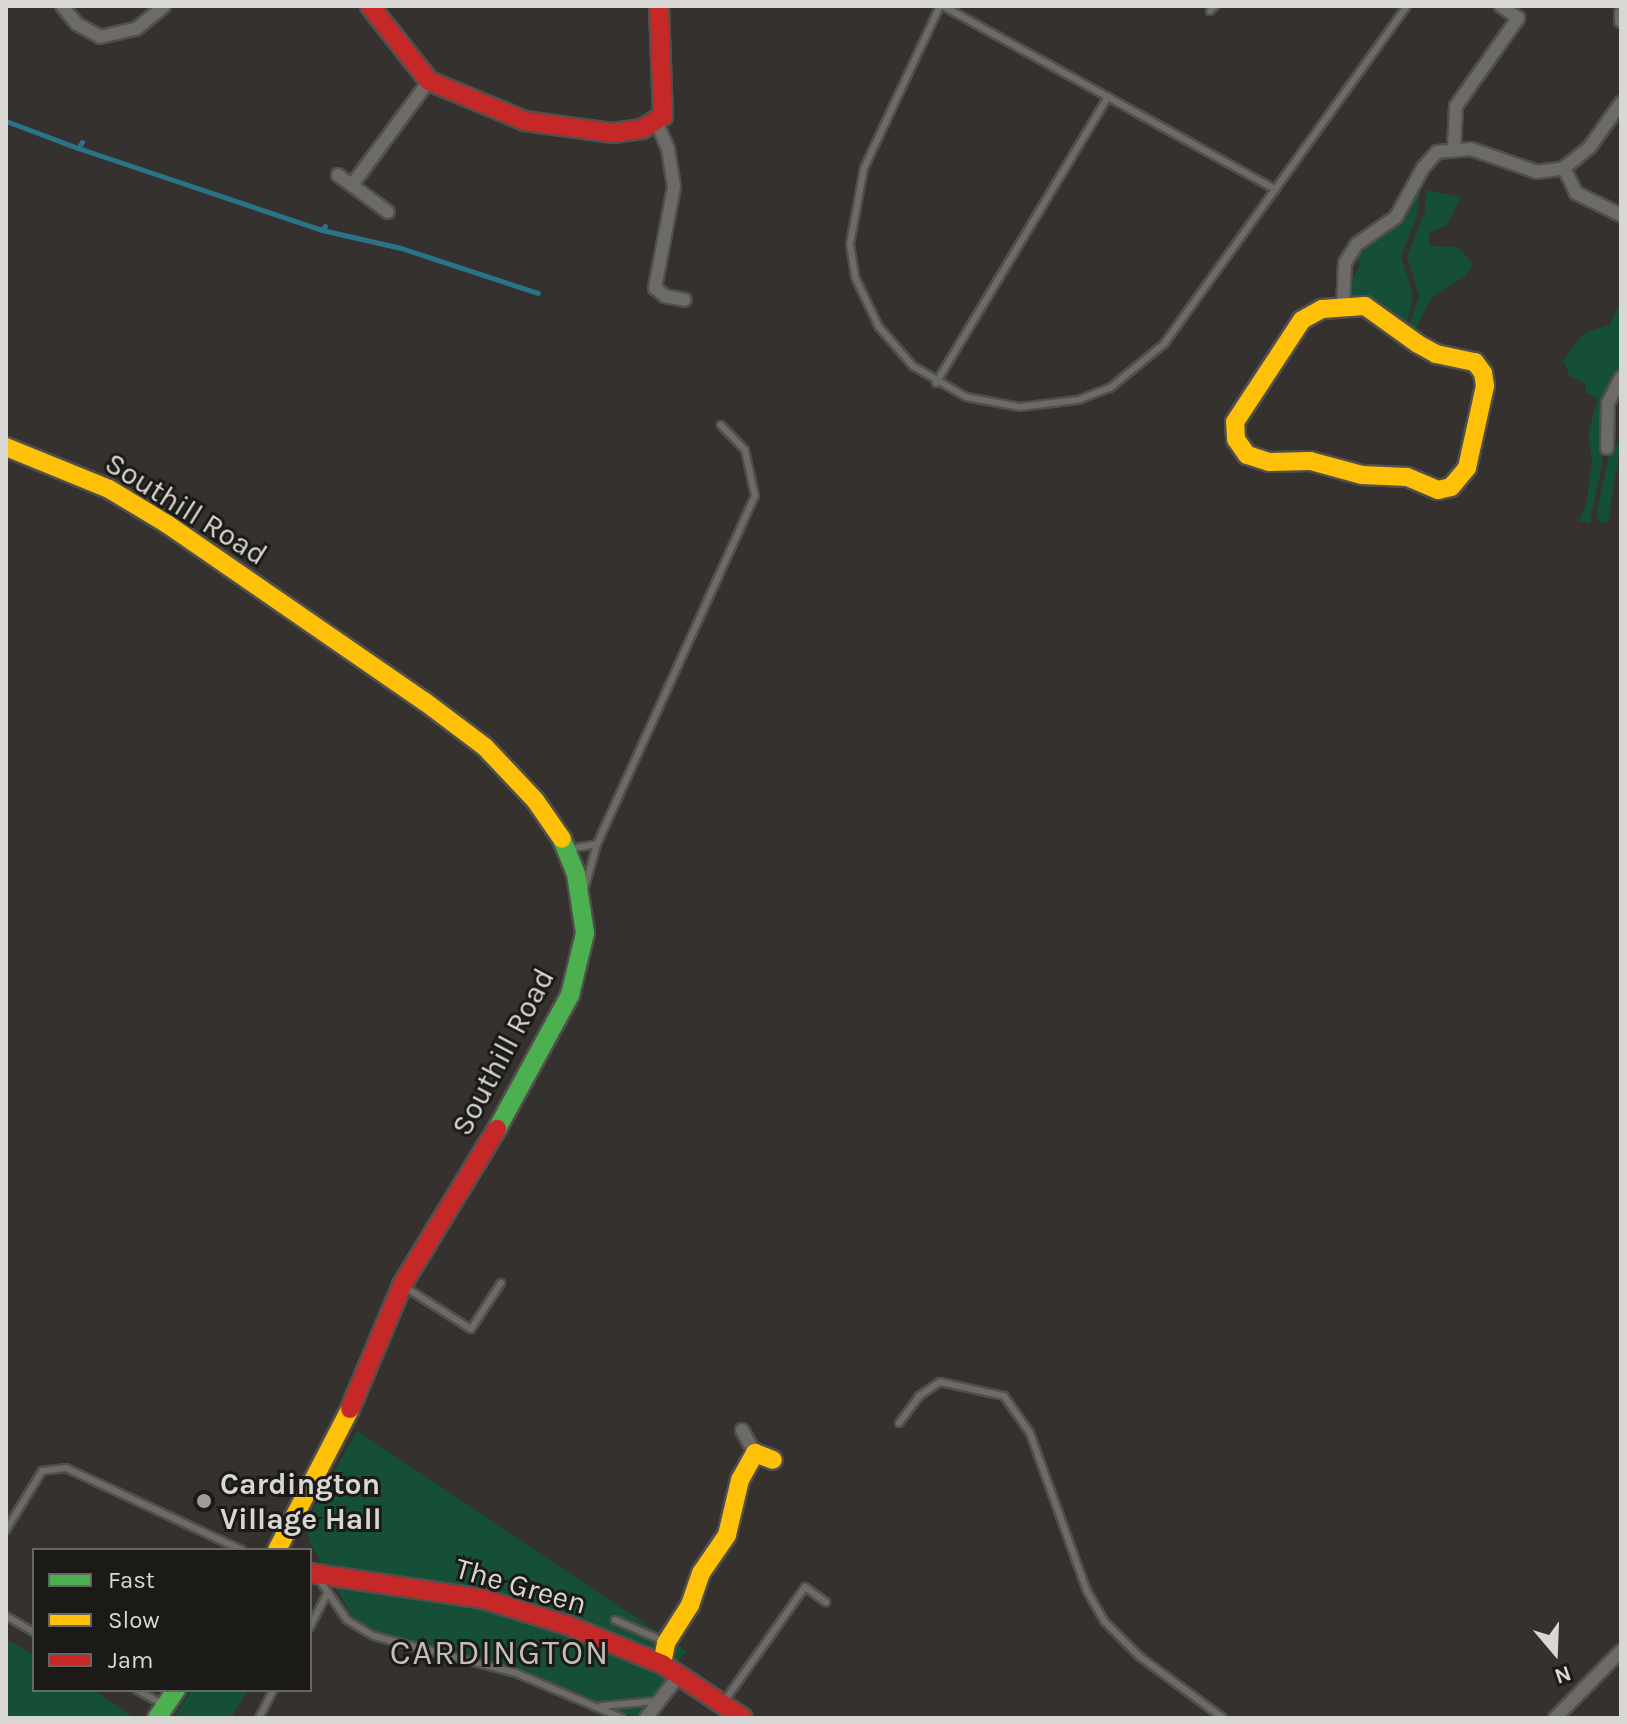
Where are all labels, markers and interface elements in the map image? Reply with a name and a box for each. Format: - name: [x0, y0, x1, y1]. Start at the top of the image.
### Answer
- street label: Southill Road: [98, 445, 274, 573]
- street label: Southill Road: [444, 962, 562, 1142]
- place label: Cardington Village Hall: [220, 1466, 382, 1536]
- marker: Cardington Village Hall: [195, 1492, 213, 1510]
- legend: [32, 1548, 312, 1692]
- street label: The Green: [451, 1550, 591, 1622]
- text: Fast: [108, 1566, 155, 1594]
- text: Slow: [108, 1606, 160, 1634]
- north arrow: [1515, 1612, 1595, 1692]
- district label: CARDINGTON: [390, 1634, 610, 1674]
- text: Jam: [108, 1646, 153, 1674]
- text: N: [1551, 1660, 1575, 1690]

